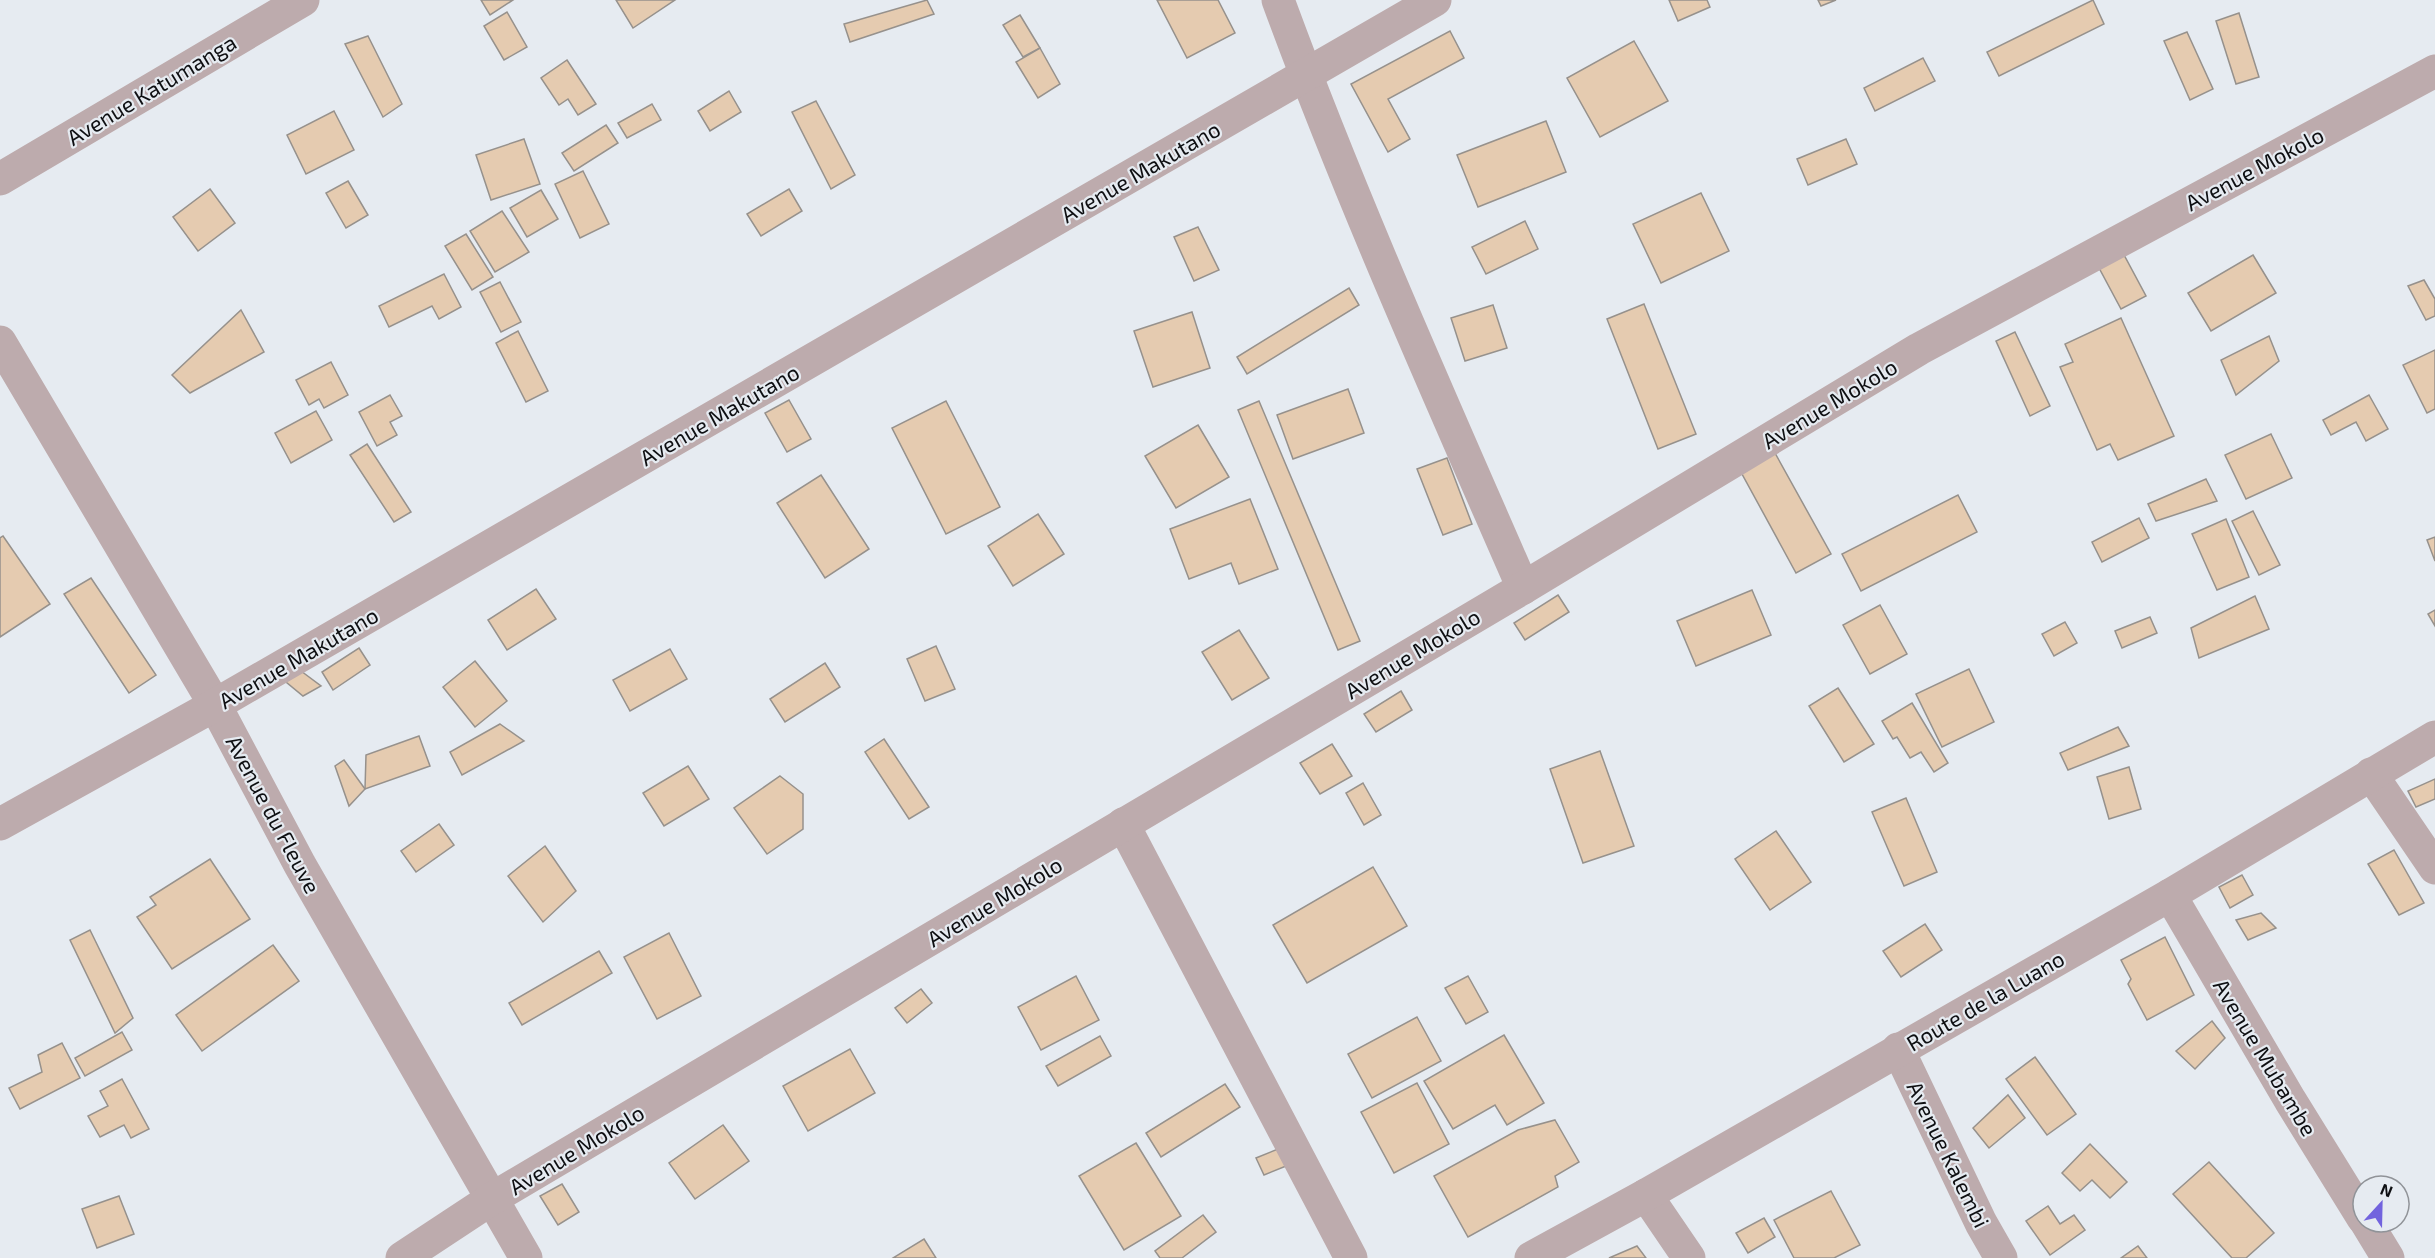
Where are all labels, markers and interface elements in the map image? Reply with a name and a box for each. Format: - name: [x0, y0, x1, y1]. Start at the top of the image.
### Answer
- street label: Avenue Katumanga: [62, 28, 240, 150]
- street label: Avenue Makutano: [1056, 115, 1224, 227]
- street label: Avenue Mokolo: [2180, 121, 2328, 215]
- street label: Avenue Mokolo: [1757, 353, 1901, 453]
- street label: Avenue Makutano: [635, 358, 803, 470]
- street label: Avenue Makutano: [214, 601, 382, 713]
- street label: Avenue Mokolo: [1340, 603, 1484, 703]
- street label: Avenue du Fleuve: [221, 731, 327, 897]
- street label: Avenue Mokolo: [922, 851, 1066, 951]
- street label: Route de la Luano: [1902, 944, 2068, 1056]
- street label: Avenue Mubambe: [2209, 974, 2323, 1140]
- street label: Avenue Kalembi: [1902, 1077, 1996, 1231]
- street label: Avenue Mokolo: [504, 1099, 648, 1199]
- north arrow: [2351, 1174, 2411, 1234]
- text: N: [2378, 1179, 2396, 1201]

